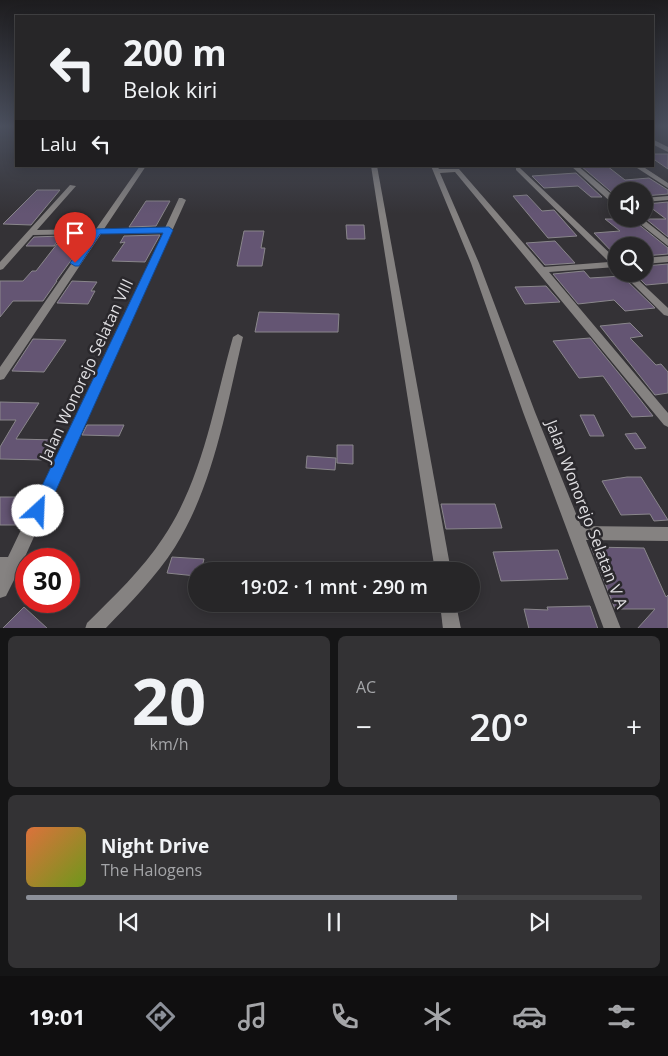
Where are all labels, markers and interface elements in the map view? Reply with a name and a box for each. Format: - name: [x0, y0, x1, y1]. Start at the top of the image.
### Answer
- text: 200 m: [123, 29, 227, 76]
- icon: left: [40, 35, 105, 100]
- text: Belok kiri: [123, 74, 217, 104]
- icon: left: [87, 130, 115, 158]
- text: Lalu: [40, 131, 77, 157]
- map controls: [608, 182, 653, 282]
- button: sound: [608, 182, 653, 227]
- pin: [54, 212, 96, 263]
- icon: arrive: [61, 219, 89, 247]
- button: search: [608, 237, 653, 282]
- street label: Jalan Wonorejo Selatan VIII: [33, 275, 138, 467]
- street label: Jalan Wonorejo Selatan V A: [540, 415, 633, 612]
- position arrow: [11, 484, 63, 536]
- speed limit sign: 30: [15, 548, 80, 613]
- text: 19:02 · 1 mnt · 290 m: [240, 574, 428, 600]
- text: 20: [132, 656, 206, 744]
- text: AC: [356, 676, 376, 698]
- text: 20°: [469, 700, 529, 752]
- text: −: [356, 707, 372, 745]
- text: +: [626, 707, 642, 745]
- text: km/h: [150, 733, 188, 755]
- text: Night Drive: [101, 833, 209, 859]
- text: The Halogens: [101, 859, 202, 881]
- icon: previous: [115, 908, 143, 936]
- icon: pause: [320, 908, 348, 936]
- icon: next: [525, 908, 553, 936]
- icon: directions: [143, 999, 178, 1034]
- icon: music: [235, 999, 270, 1034]
- icon: phone: [327, 999, 362, 1034]
- icon: climate: [420, 999, 455, 1034]
- icon: car: [512, 999, 547, 1034]
- icon: filters: [604, 999, 639, 1034]
- text: 19:01: [29, 1001, 85, 1031]

